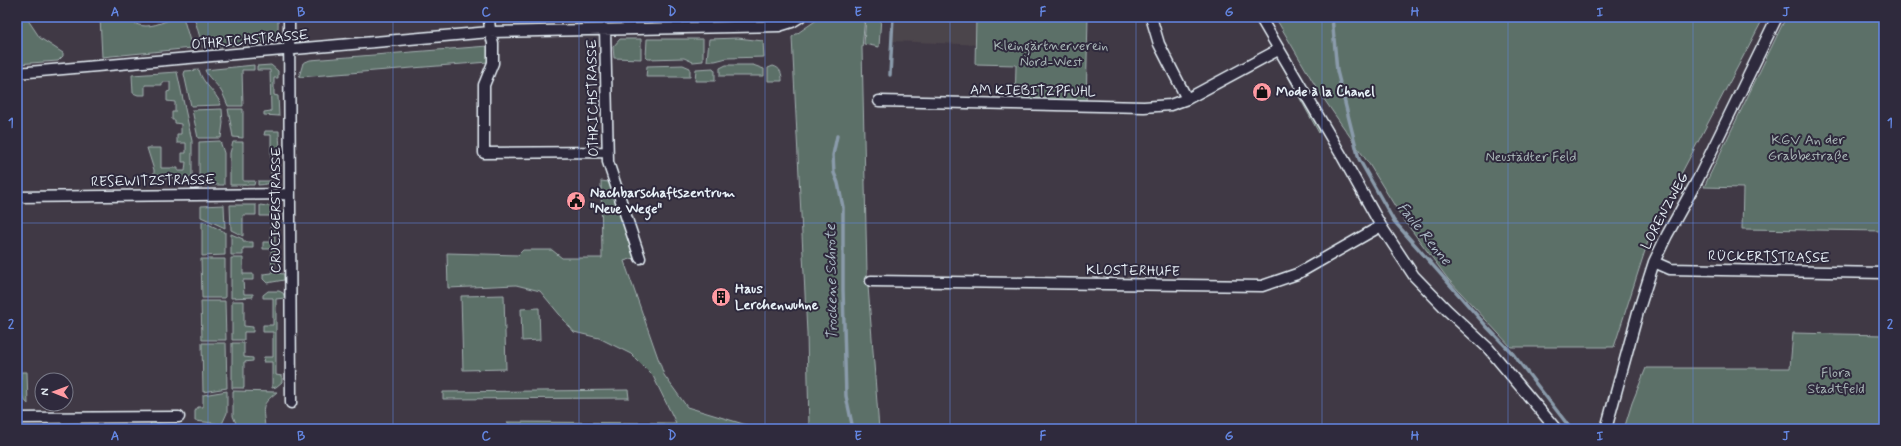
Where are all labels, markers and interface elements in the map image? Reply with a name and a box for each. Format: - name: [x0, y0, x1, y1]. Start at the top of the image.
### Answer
- text: A: [111, 4, 119, 21]
- text: B: [297, 4, 306, 21]
- text: C: [481, 4, 491, 21]
- text: D: [668, 4, 677, 21]
- text: E: [854, 4, 862, 21]
- text: F: [1040, 4, 1047, 21]
- text: G: [1225, 4, 1234, 21]
- text: H: [1411, 4, 1420, 21]
- text: I: [1597, 4, 1604, 21]
- text: J: [1782, 4, 1790, 21]
- street label: OTHRICHSTRASSE: [191, 26, 310, 54]
- park label: Kleingärtnerverein Nord-West: [994, 37, 1108, 71]
- street label: OTHRICHSTRASSE: [583, 39, 603, 157]
- street label: AM KIEBITZPFUHL: [970, 81, 1096, 101]
- shop icon: Mode à la Chanel: [1251, 81, 1273, 103]
- place label: Mode à la Chanel: [1276, 83, 1375, 101]
- text: 1: [8, 115, 14, 132]
- text: 1: [1887, 115, 1893, 132]
- park label: KGV An der Grabbestraße: [1768, 131, 1848, 165]
- street label: CRUCIGERSTRASSE: [267, 147, 285, 273]
- park label: Neustädter Feld: [1486, 148, 1576, 166]
- street label: LORENZWEG: [1637, 169, 1693, 253]
- street label: RESEWITZSTRASSE: [91, 171, 215, 191]
- place label: Nachbarschaftszentrum "Neue Wege": [590, 184, 735, 221]
- public building icon: Nachbarschaftszentrum "Neue Wege": [565, 190, 587, 212]
- water label: Faule Renne: [1392, 198, 1456, 271]
- water label: Trockene Schrote: [821, 223, 843, 340]
- street label: RÜCKERTSTRASSE: [1708, 247, 1830, 267]
- street label: KLOSTERHUFE: [1086, 261, 1180, 281]
- place label: Haus Lerchenwuhne: [735, 280, 819, 314]
- building icon: Haus Lerchenwuhne: [710, 286, 732, 308]
- text: 2: [8, 316, 15, 333]
- text: 2: [1887, 316, 1894, 333]
- park label: Flora Stadtfeld: [1807, 364, 1865, 398]
- north arrow: [34, 372, 74, 412]
- text: N: [38, 388, 52, 396]
- text: A: [111, 428, 119, 445]
- text: B: [297, 428, 306, 445]
- text: C: [481, 428, 491, 445]
- text: D: [668, 428, 677, 445]
- text: E: [854, 428, 862, 445]
- text: F: [1040, 428, 1047, 445]
- text: G: [1225, 428, 1234, 445]
- text: H: [1411, 428, 1420, 445]
- text: I: [1597, 428, 1604, 445]
- text: J: [1782, 428, 1790, 445]

